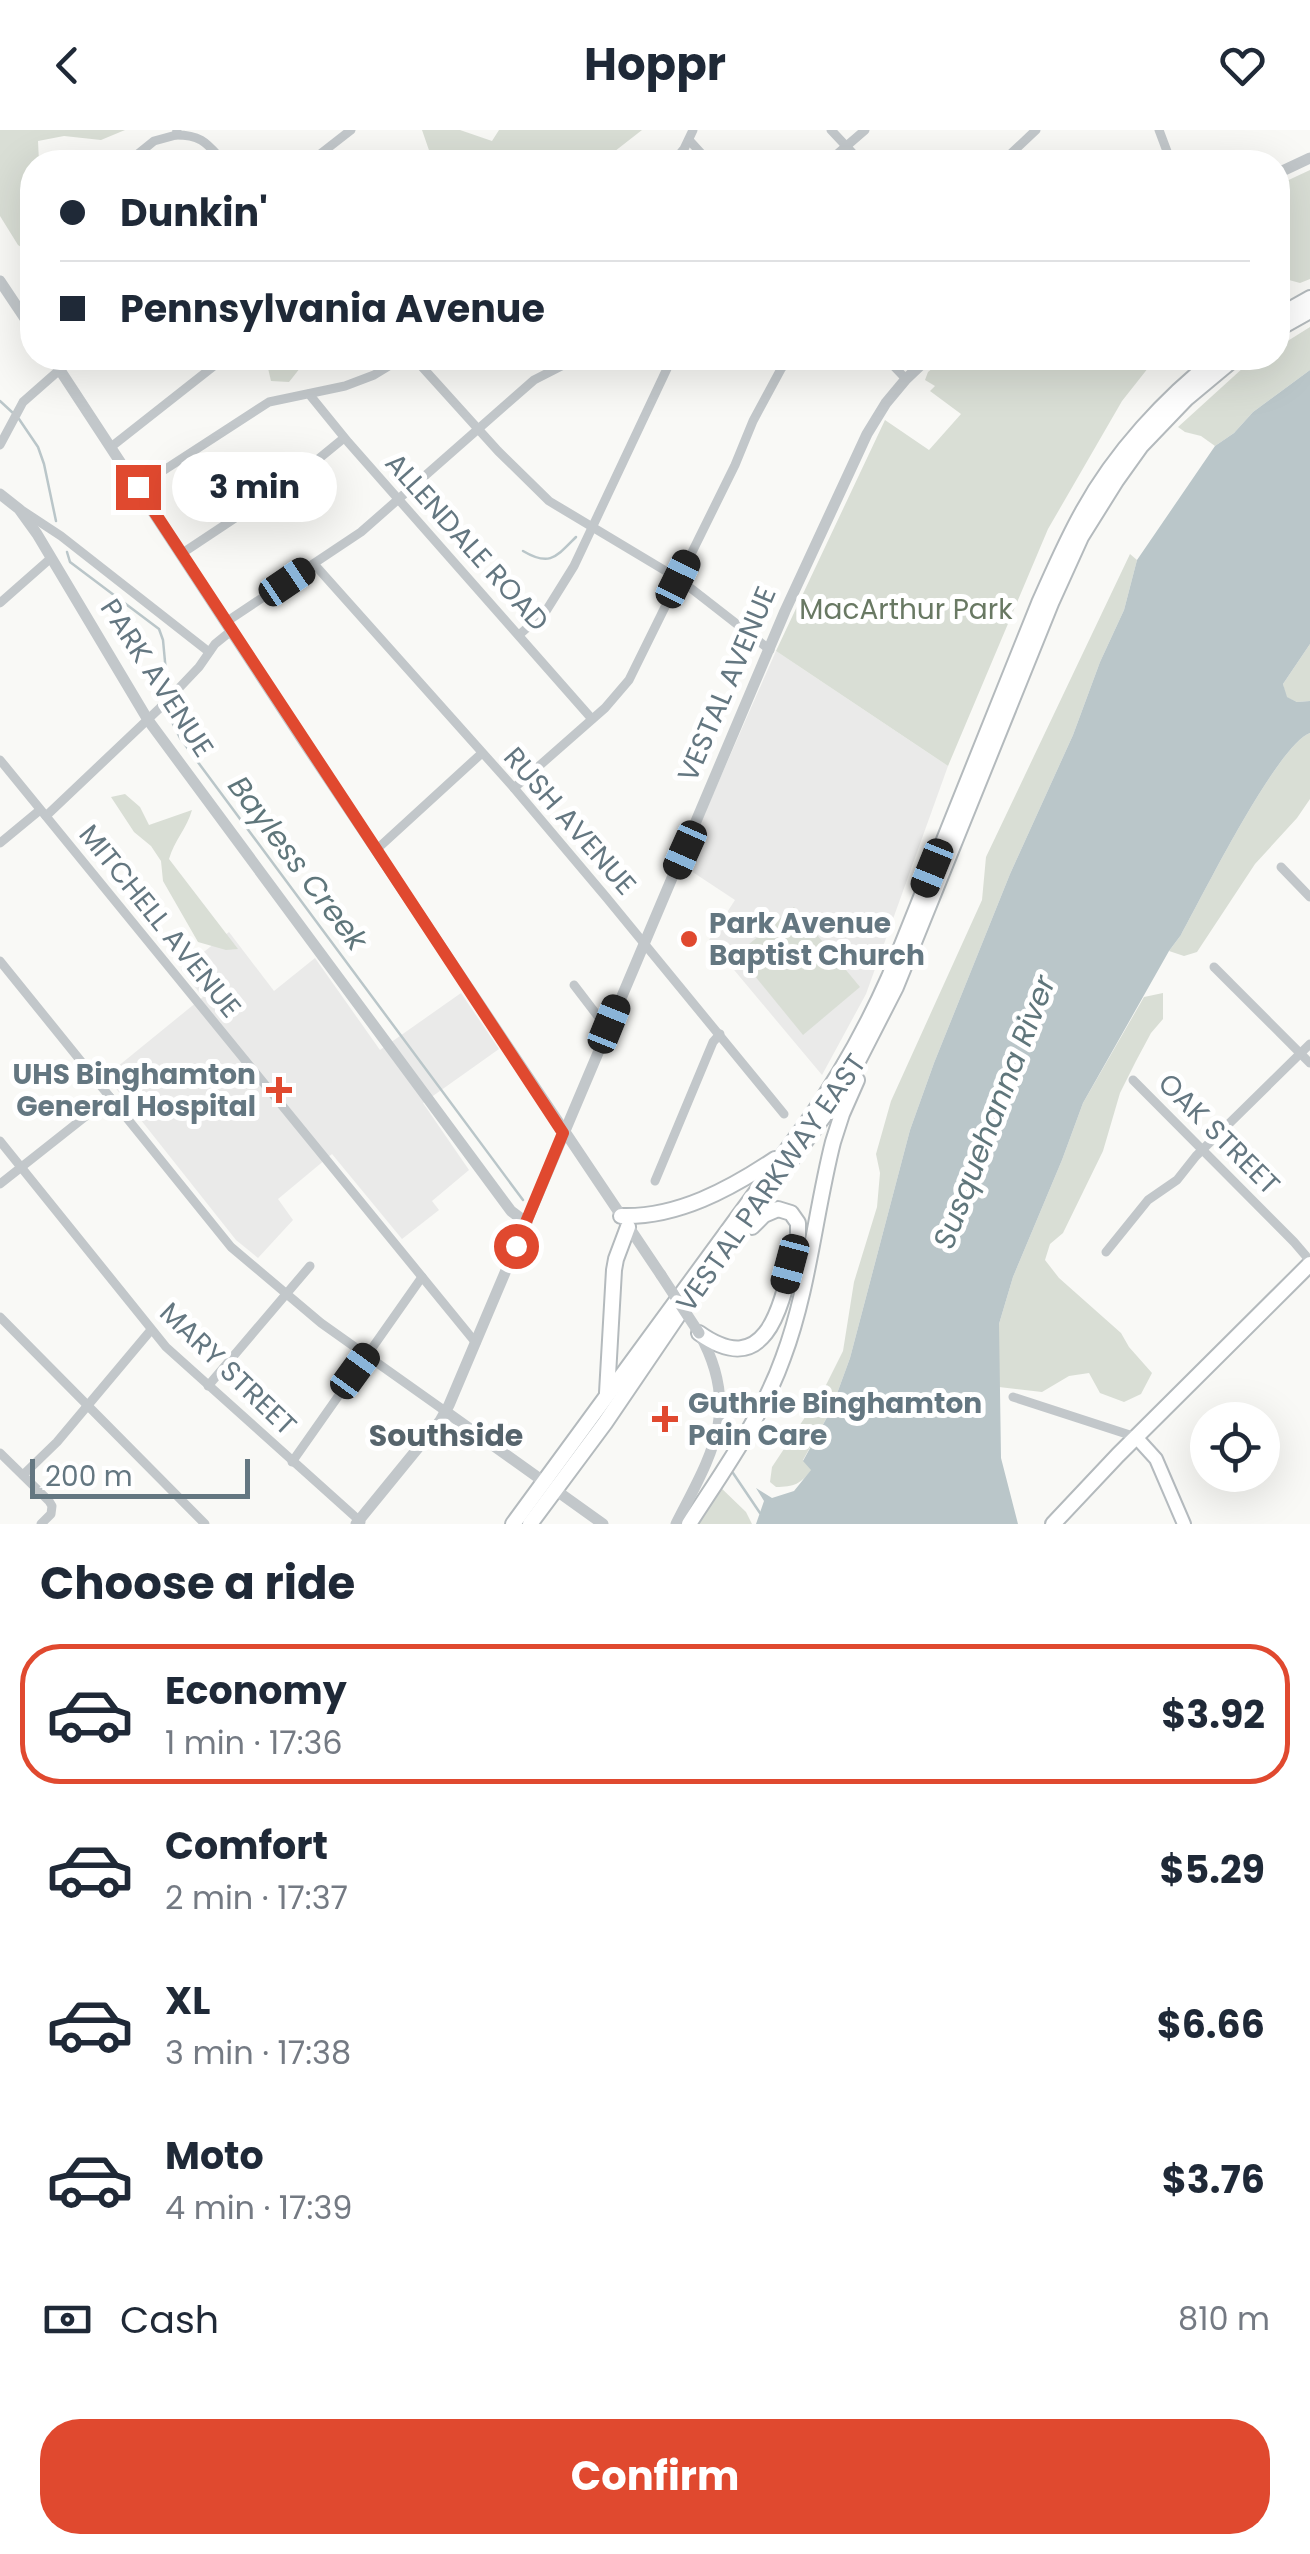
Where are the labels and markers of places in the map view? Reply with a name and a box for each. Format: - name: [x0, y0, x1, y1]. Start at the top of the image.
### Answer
- place label: Park Avenue Baptist Church: [709, 904, 925, 975]
- marker: Park Avenue Baptist Church: [678, 928, 700, 950]
- place label: UHS Binghamton General Hospital: [12, 1055, 256, 1126]
- marker: UHS Binghamton General Hospital: [266, 1077, 292, 1103]
- place label: Guthrie Binghamton Pain Care: [688, 1384, 982, 1455]
- marker: Guthrie Binghamton Pain Care: [652, 1406, 678, 1432]

